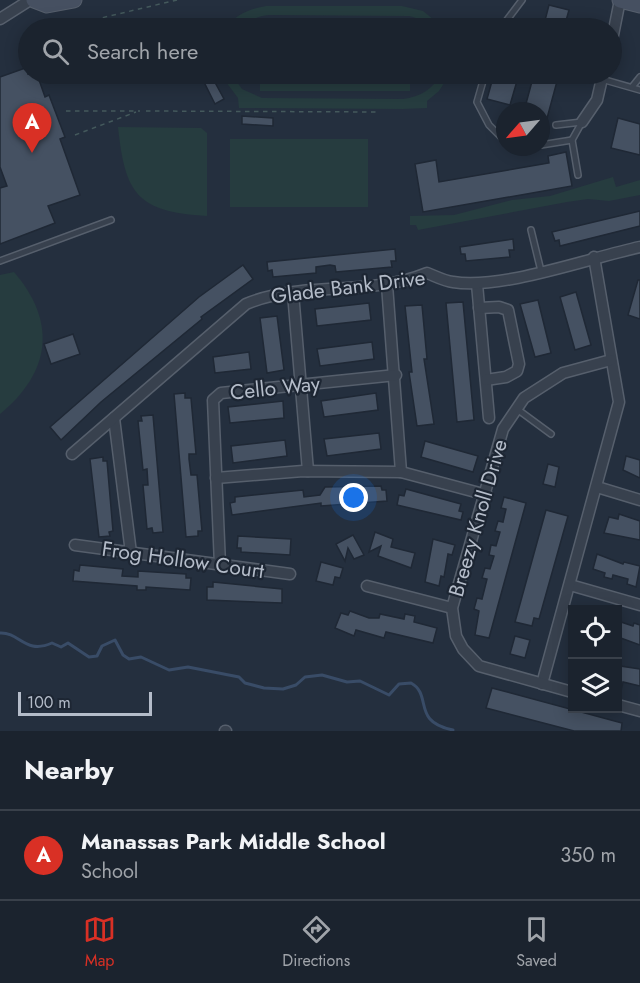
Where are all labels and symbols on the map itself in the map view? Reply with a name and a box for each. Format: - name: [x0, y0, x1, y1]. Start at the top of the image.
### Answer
- north arrow: [496, 102, 550, 156]
- pin: A: [12, 104, 51, 153]
- street label: Glade Bank Drive: [269, 263, 427, 311]
- street label: Cello Way: [228, 368, 322, 408]
- street label: Breezy Knoll Drive: [441, 436, 515, 600]
- your location: [339, 483, 368, 512]
- street label: Frog Hollow Court: [100, 534, 266, 586]
- scale bar: [18, 689, 152, 716]

